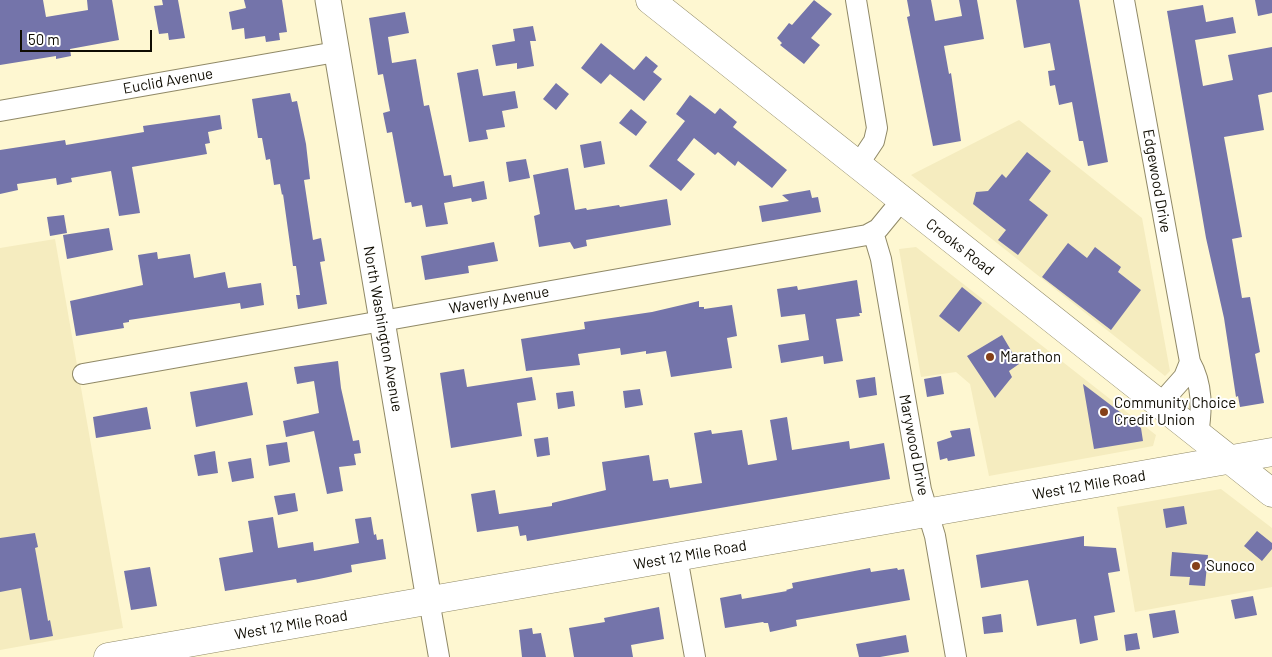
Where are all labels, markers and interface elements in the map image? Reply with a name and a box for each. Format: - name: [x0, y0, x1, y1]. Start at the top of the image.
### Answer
- scale bar: [22, 20, 155, 52]
- text: 50 m: [28, 30, 60, 48]
- street label: Euclid Avenue: [122, 64, 214, 98]
- street label: Edgewood Drive: [1139, 128, 1175, 234]
- street label: Crooks Road: [922, 215, 998, 279]
- street label: North Washington Avenue: [360, 245, 406, 413]
- street label: Waverly Avenue: [448, 282, 550, 318]
- place label: Marathon: [1000, 348, 1061, 366]
- marker: Marathon: [984, 351, 996, 363]
- street label: Marywood Drive: [895, 393, 933, 497]
- place label: Community Choice Credit Union: [1114, 394, 1236, 429]
- marker: Community Choice Credit Union: [1098, 406, 1110, 418]
- street label: West 12 Mile Road: [1031, 466, 1147, 504]
- street label: West 12 Mile Road: [632, 536, 748, 574]
- place label: Sunoco: [1206, 557, 1255, 575]
- marker: Sunoco: [1190, 560, 1202, 572]
- street label: West 12 Mile Road: [233, 606, 349, 644]

